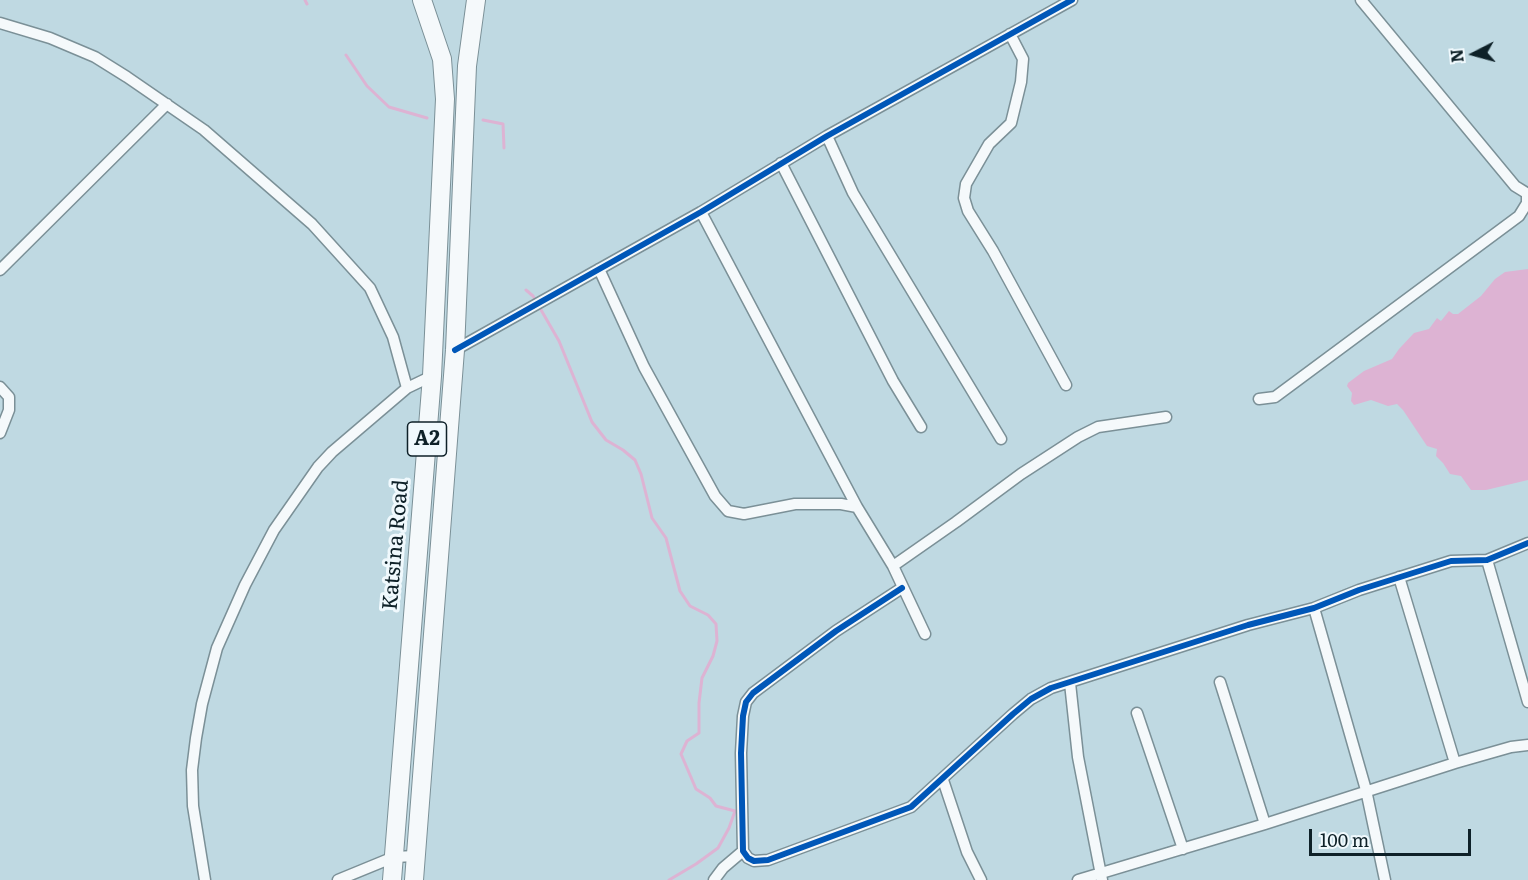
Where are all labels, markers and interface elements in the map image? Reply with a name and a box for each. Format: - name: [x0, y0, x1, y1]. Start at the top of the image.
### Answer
- north arrow: [1444, 24, 1504, 84]
- text: N: [1443, 48, 1469, 64]
- road number: A2: [408, 422, 446, 456]
- street label: Katsina Road: [378, 479, 414, 611]
- scale bar: [1312, 817, 1474, 855]
- text: 100 m: [1320, 826, 1369, 853]

